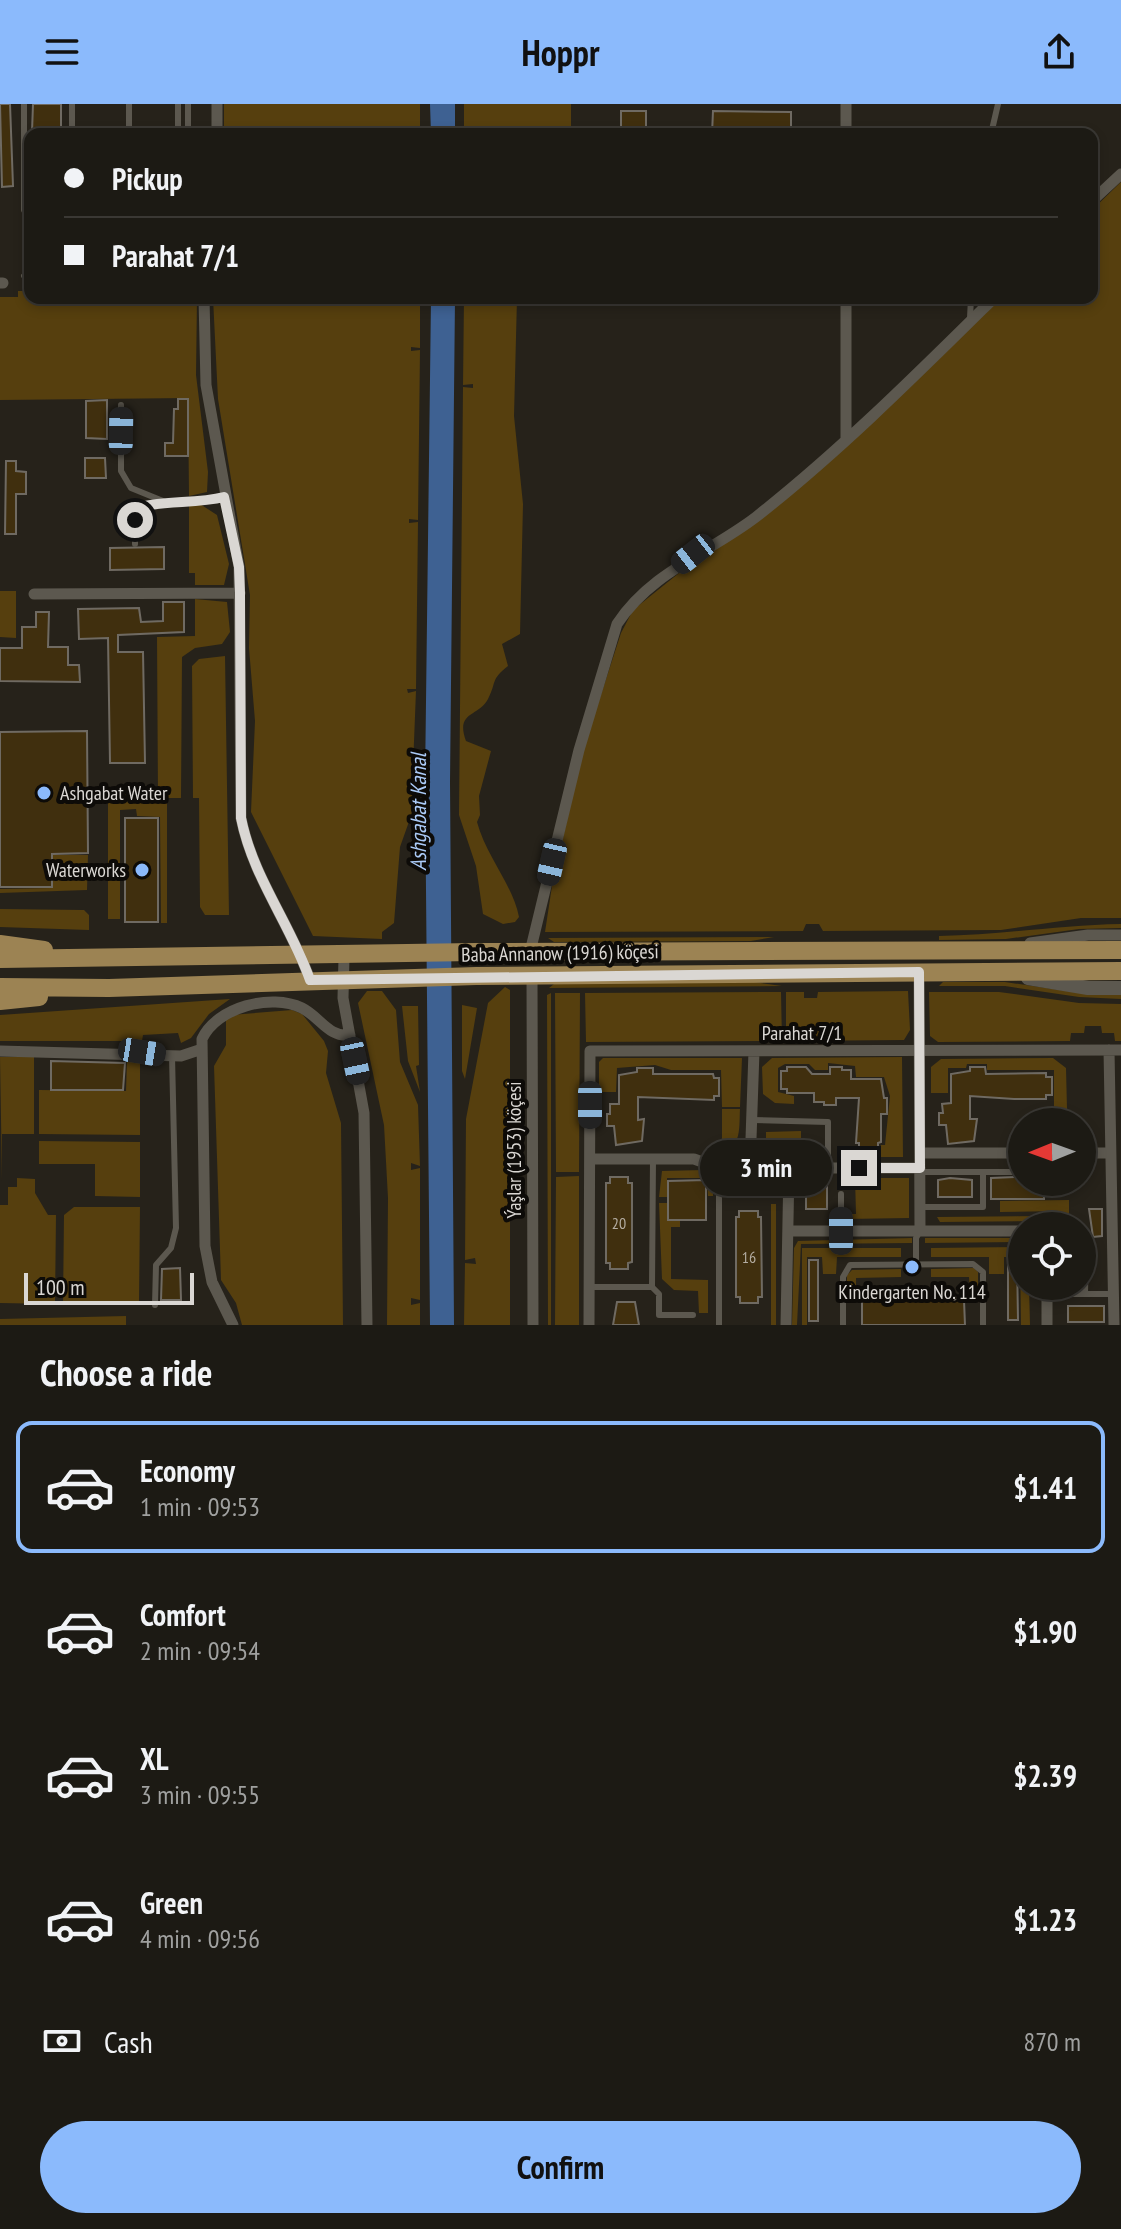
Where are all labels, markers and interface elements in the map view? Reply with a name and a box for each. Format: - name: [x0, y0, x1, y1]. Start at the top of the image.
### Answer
- text: Hoppr: [522, 29, 599, 76]
- icon: menu: [40, 30, 84, 74]
- icon: share: [1037, 30, 1081, 74]
- text: Pickup: [112, 159, 183, 198]
- text: Parahat 7/1: [112, 236, 239, 275]
- car: [109, 407, 133, 455]
- route start: [117, 502, 153, 538]
- car: [667, 530, 719, 578]
- water label: Ashgabat Kanal: [404, 751, 432, 871]
- place label: Ashgabat Water: [60, 780, 168, 806]
- marker: Ashgabat Water: [35, 784, 53, 802]
- car: [535, 836, 569, 888]
- place label: Waterworks: [46, 857, 126, 883]
- marker: Waterworks: [133, 861, 151, 879]
- street label: Baba Annanow (1916) köçesi: [461, 938, 659, 968]
- street label: Parahat 7/1: [762, 1020, 842, 1046]
- car: [338, 1035, 372, 1087]
- car: [116, 1036, 168, 1068]
- car: [578, 1081, 602, 1129]
- street label: Ýaşlar (1953) köçesi: [501, 1082, 527, 1218]
- north arrow: [1008, 1108, 1096, 1196]
- map controls: [1008, 1108, 1096, 1300]
- callout: 3 min: [699, 1140, 831, 1196]
- route end: [841, 1150, 877, 1186]
- text: 3 min: [740, 1151, 792, 1184]
- car: [829, 1207, 853, 1255]
- button: locate: [1008, 1212, 1096, 1300]
- house number: 20: [612, 1213, 626, 1233]
- house number: 16: [742, 1247, 756, 1267]
- marker: Kindergarten No. 114: [903, 1258, 921, 1276]
- scale bar: [24, 1269, 194, 1305]
- text: 100 m: [36, 1273, 85, 1301]
- place label: Kindergarten No. 114: [838, 1279, 986, 1305]
- text: Choose a ride: [40, 1349, 212, 1396]
- icon: car: [44, 1451, 116, 1523]
- text: Economy: [140, 1451, 235, 1490]
- text: $1.41: [1013, 1468, 1077, 1507]
- text: 1 min · 09:53: [140, 1490, 260, 1523]
- icon: car: [44, 1595, 116, 1667]
- text: Comfort: [140, 1595, 226, 1634]
- text: $1.90: [1013, 1612, 1077, 1651]
- text: 2 min · 09:54: [140, 1634, 260, 1667]
- icon: car: [44, 1739, 116, 1811]
- text: XL: [140, 1739, 169, 1778]
- text: $2.39: [1013, 1756, 1077, 1795]
- text: 3 min · 09:55: [140, 1778, 260, 1811]
- icon: car: [44, 1883, 116, 1955]
- text: Green: [140, 1883, 203, 1922]
- text: $1.23: [1013, 1900, 1077, 1939]
- text: 4 min · 09:56: [140, 1922, 260, 1955]
- icon: cash: [40, 2019, 84, 2063]
- text: Cash: [104, 2022, 153, 2061]
- text: 870 m: [1023, 2025, 1081, 2058]
- button: Confirm: [40, 2121, 1081, 2213]

